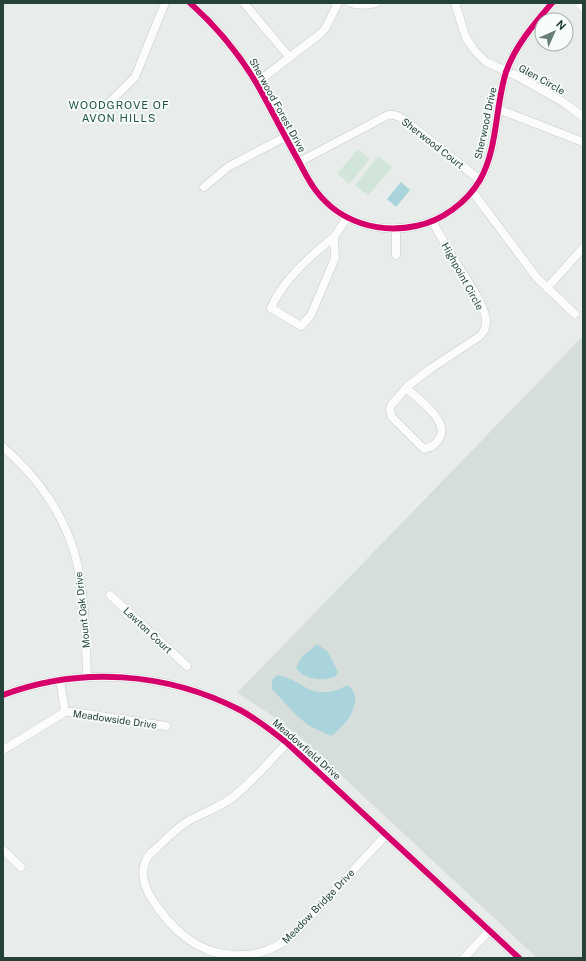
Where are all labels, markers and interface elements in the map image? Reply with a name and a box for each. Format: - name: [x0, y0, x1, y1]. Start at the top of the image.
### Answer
- north arrow: [534, 12, 574, 52]
- text: N: [554, 18, 568, 32]
- street label: Sherwood Forest Drive: [247, 56, 309, 154]
- street label: Glen Circle: [517, 61, 568, 97]
- street label: Sherwood Drive: [471, 85, 499, 160]
- district label: WOODGROVE OF AVON HILLS: [69, 99, 169, 124]
- street label: Sherwood Court: [400, 115, 467, 171]
- street label: Highpoint Circle: [440, 240, 487, 312]
- street label: Mount Oak Drive: [72, 571, 92, 649]
- street label: Lawton Court: [121, 604, 175, 656]
- street label: Meadowside Drive: [72, 707, 158, 731]
- street label: Meadowfield Drive: [270, 716, 344, 782]
- street label: Meadow Bridge Drive: [279, 866, 357, 946]

